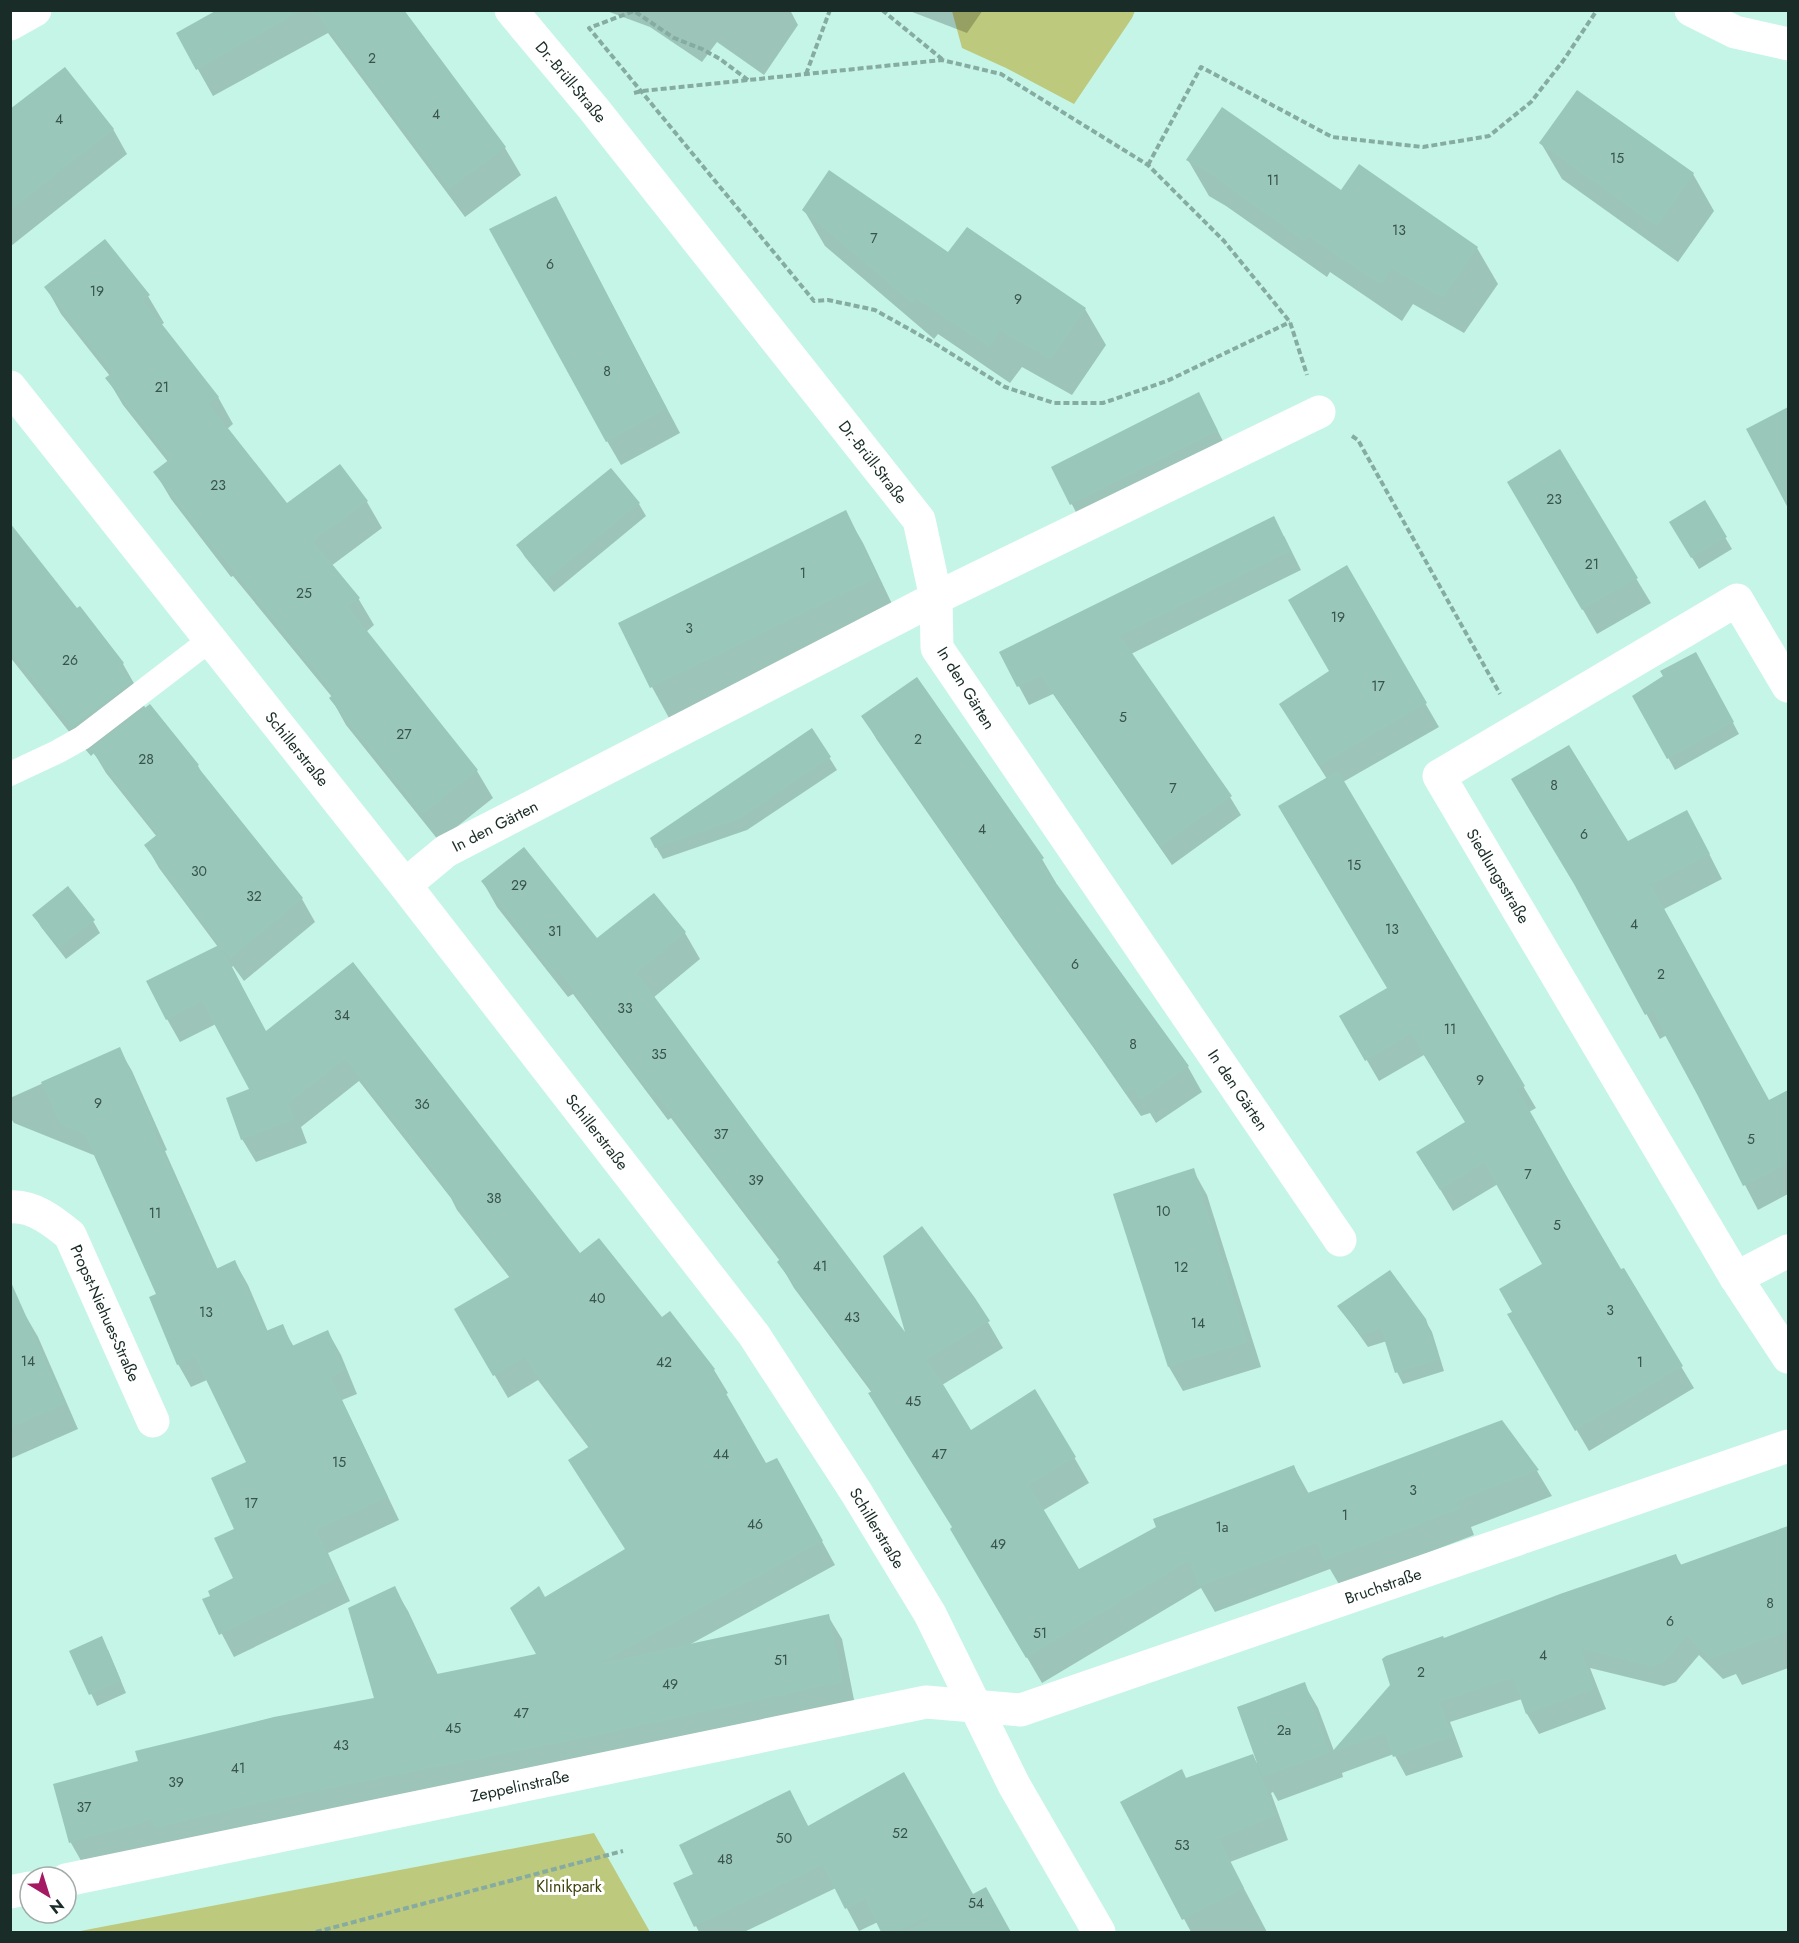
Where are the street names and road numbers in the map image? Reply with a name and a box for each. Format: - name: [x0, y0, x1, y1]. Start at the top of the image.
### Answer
- street label: Dr.-Brüll-Straße: [530, 36, 612, 128]
- street label: Dr.-Brüll-Straße: [833, 415, 913, 509]
- street label: In den Gärten: [931, 642, 1001, 734]
- street label: Schillerstraße: [259, 706, 335, 792]
- street label: In den Gärten: [448, 794, 542, 858]
- street label: Siedlungsstraße: [1461, 824, 1535, 928]
- street label: In den Gärten: [1202, 1045, 1274, 1135]
- street label: Schillerstraße: [560, 1089, 634, 1175]
- street label: Propst-Niehues-Straße: [64, 1241, 146, 1385]
- street label: Schillerstraße: [844, 1483, 910, 1573]
- street label: Bruchstraße: [1342, 1562, 1424, 1610]
- street label: Zeppelinstraße: [469, 1764, 571, 1808]

